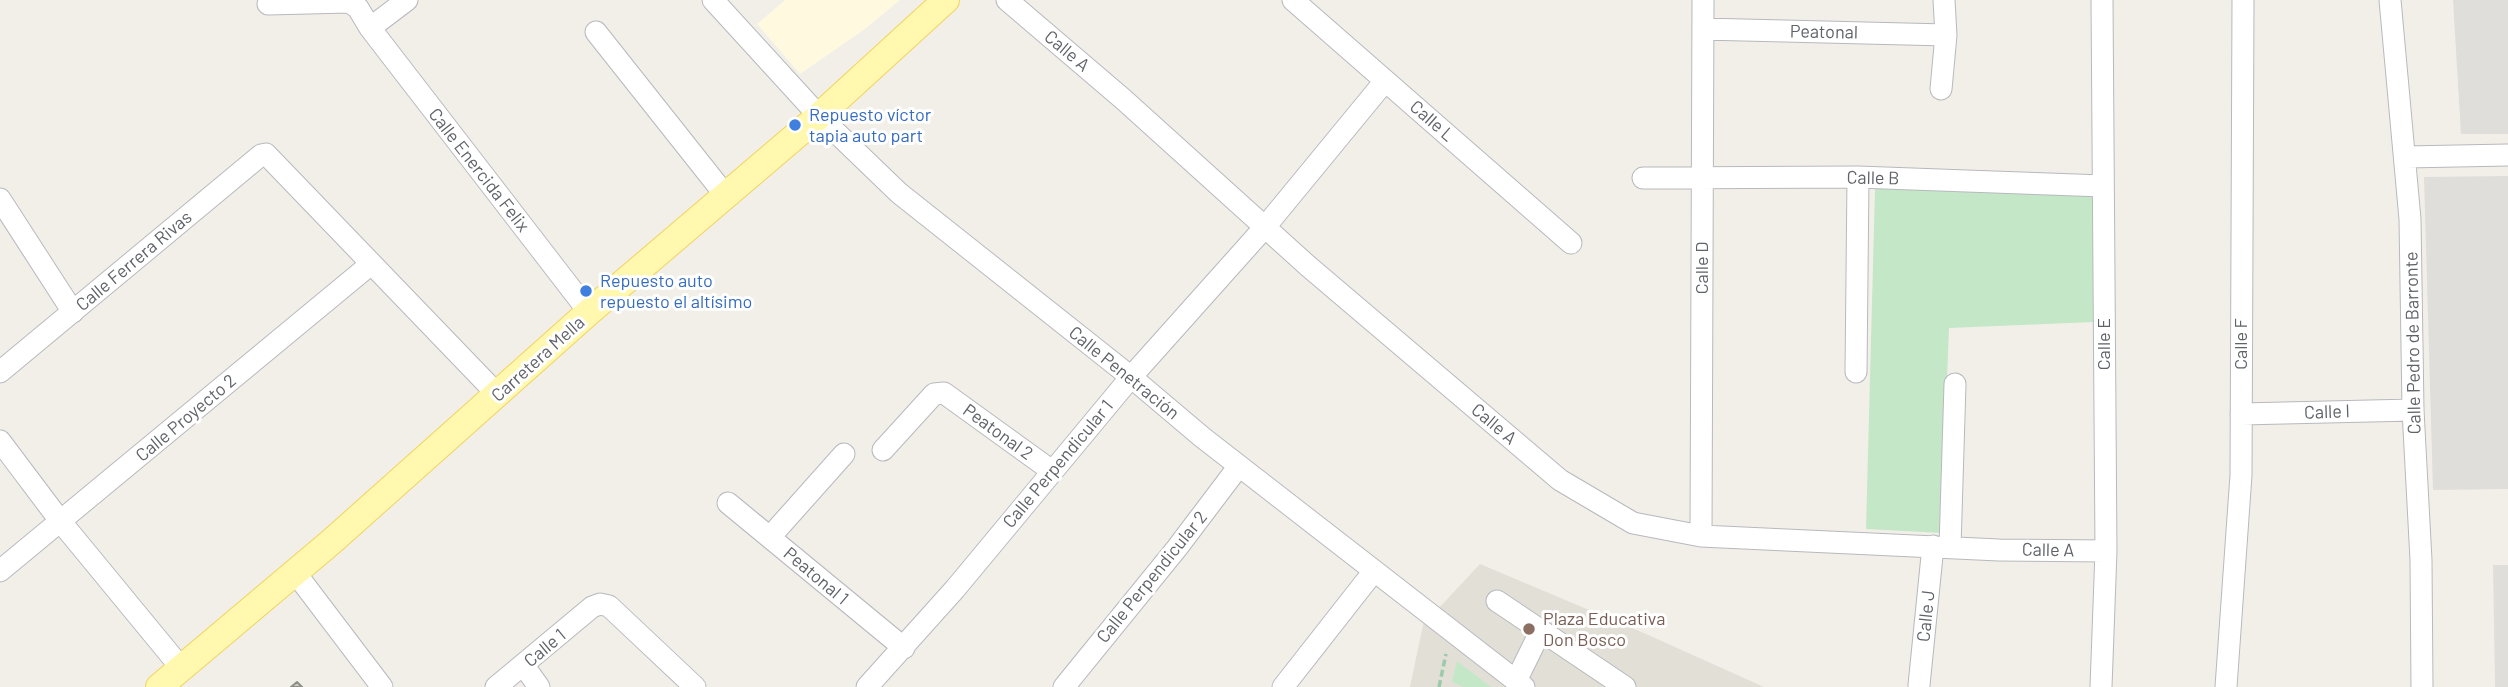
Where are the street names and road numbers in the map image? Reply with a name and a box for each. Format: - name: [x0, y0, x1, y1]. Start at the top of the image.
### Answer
- street label: Peatonal: [1790, 21, 1858, 43]
- street label: Calle A: [1040, 26, 1094, 76]
- street label: Calle L: [1405, 96, 1459, 146]
- street label: Calle Enercida Felix: [424, 104, 534, 236]
- street label: Calle B: [1846, 167, 1900, 189]
- street label: Calle Ferrera Rivas: [72, 206, 196, 316]
- street label: Calle D: [1691, 242, 1713, 294]
- street label: Calle Pedro de Barronte: [2401, 251, 2425, 435]
- street label: Carretera Mella: [487, 312, 589, 406]
- street label: Calle E: [2093, 318, 2115, 370]
- street label: Calle F: [2230, 318, 2252, 370]
- street label: Calle Penetración: [1064, 322, 1184, 424]
- street label: Calle Proyecto 2: [131, 370, 241, 466]
- street label: Calle Perpendicular 1: [998, 396, 1118, 532]
- street label: Peatonal 2: [959, 399, 1037, 465]
- street label: Calle A: [1467, 399, 1521, 449]
- street label: Calle I: [2304, 400, 2350, 424]
- street label: Calle Perpendicular 2: [1092, 507, 1212, 647]
- street label: Calle A: [2022, 539, 2074, 561]
- street label: Peatonal 1: [779, 543, 853, 609]
- street label: Calle J: [1913, 589, 1939, 643]
- street label: Calle 1: [520, 624, 570, 672]

